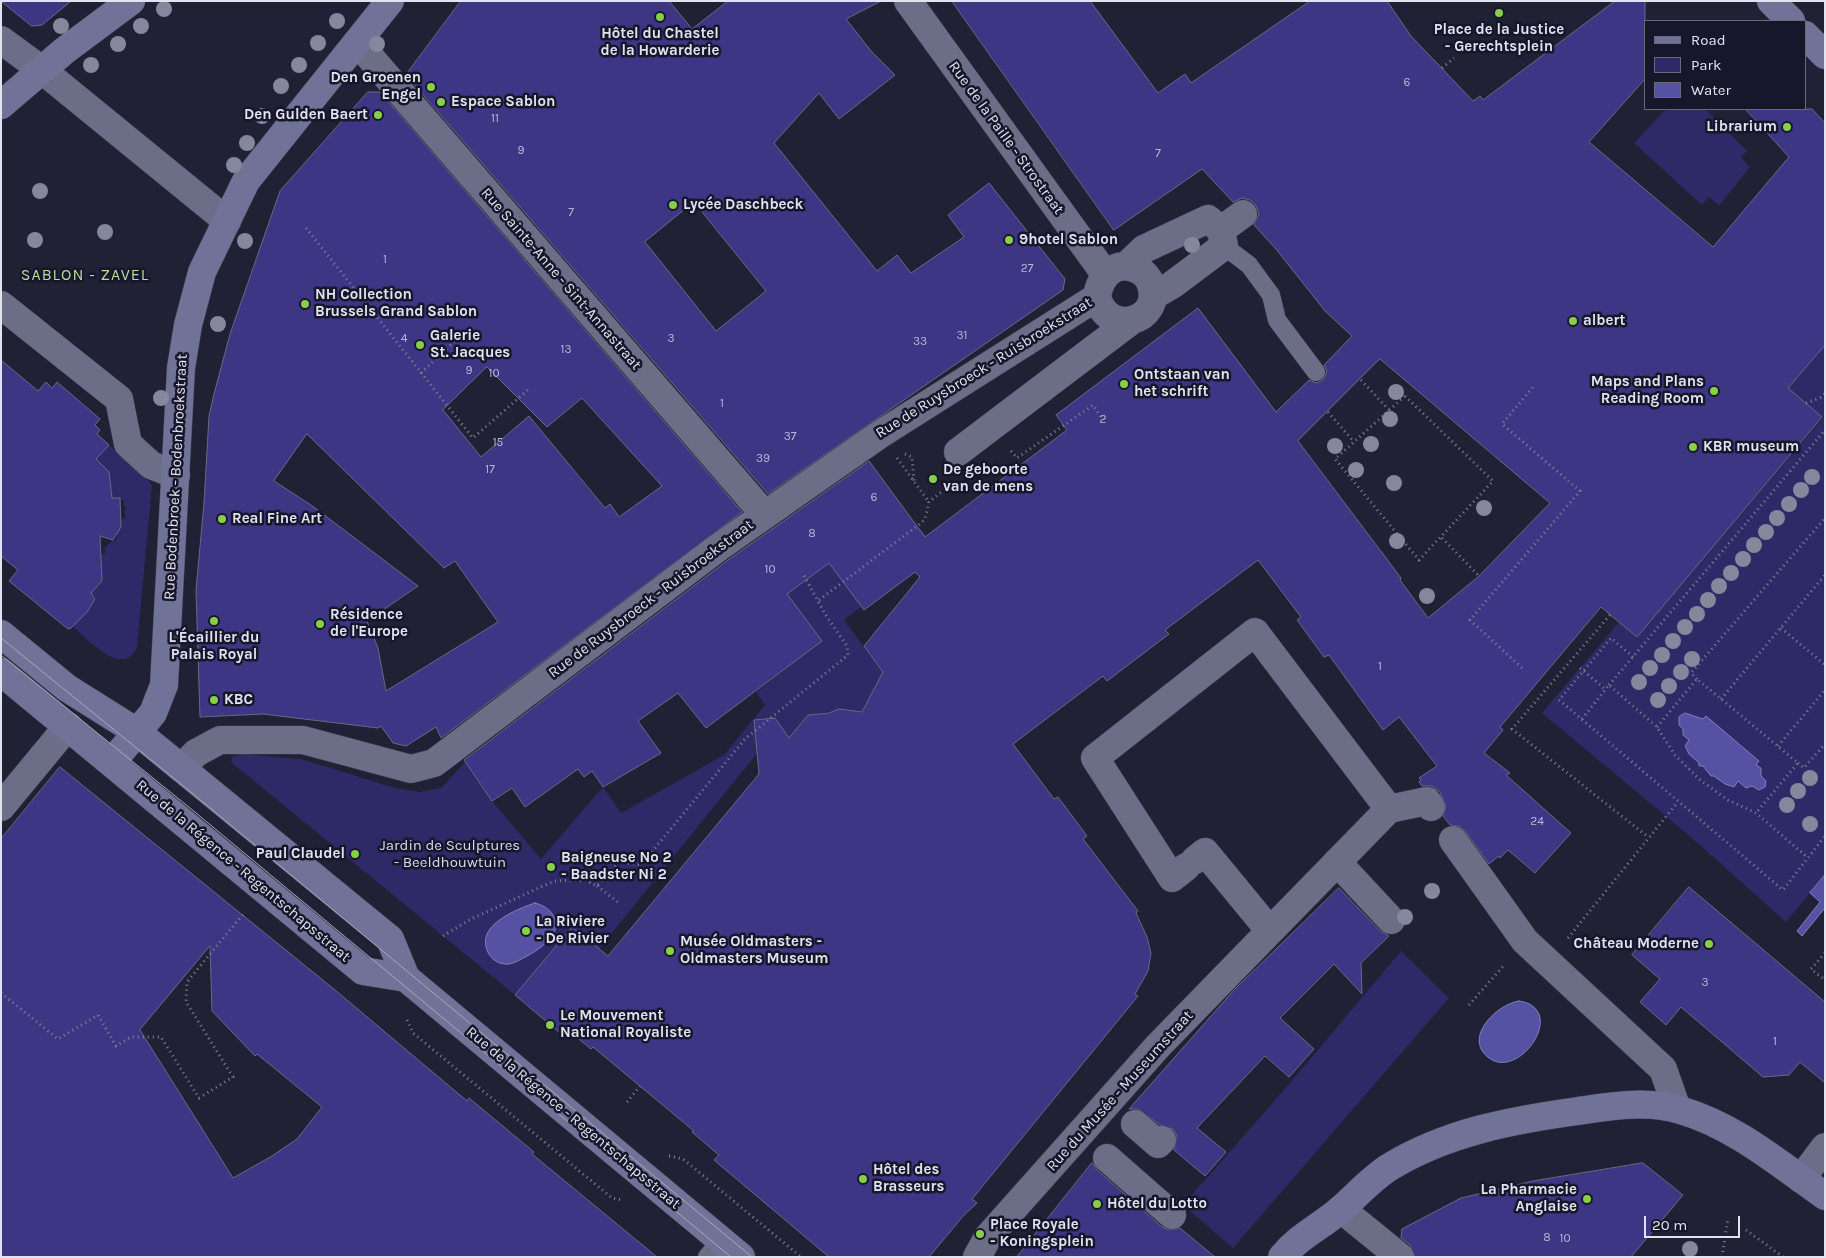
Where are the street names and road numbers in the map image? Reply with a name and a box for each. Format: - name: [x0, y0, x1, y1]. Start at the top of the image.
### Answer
- street label: Rue de la Paille - Strostraat: [944, 58, 1068, 218]
- street label: Rue Sainte-Anne - Sint-Annastraat: [477, 184, 645, 374]
- street label: Rue de Ruysbroeck - Ruisbroekstraat: [872, 294, 1096, 442]
- street label: Rue Bodenbroek - Bodenbroekstraat: [161, 353, 191, 601]
- street label: Rue de Ruysbroeck - Ruisbroekstraat: [545, 516, 757, 682]
- street label: Rue de la Régence - Regentschapsstraat: [132, 776, 354, 966]
- street label: Rue du Musée - Museumstraat: [1043, 1007, 1197, 1175]
- street label: Rue de la Régence - Regentschapsstraat: [462, 1023, 684, 1213]

